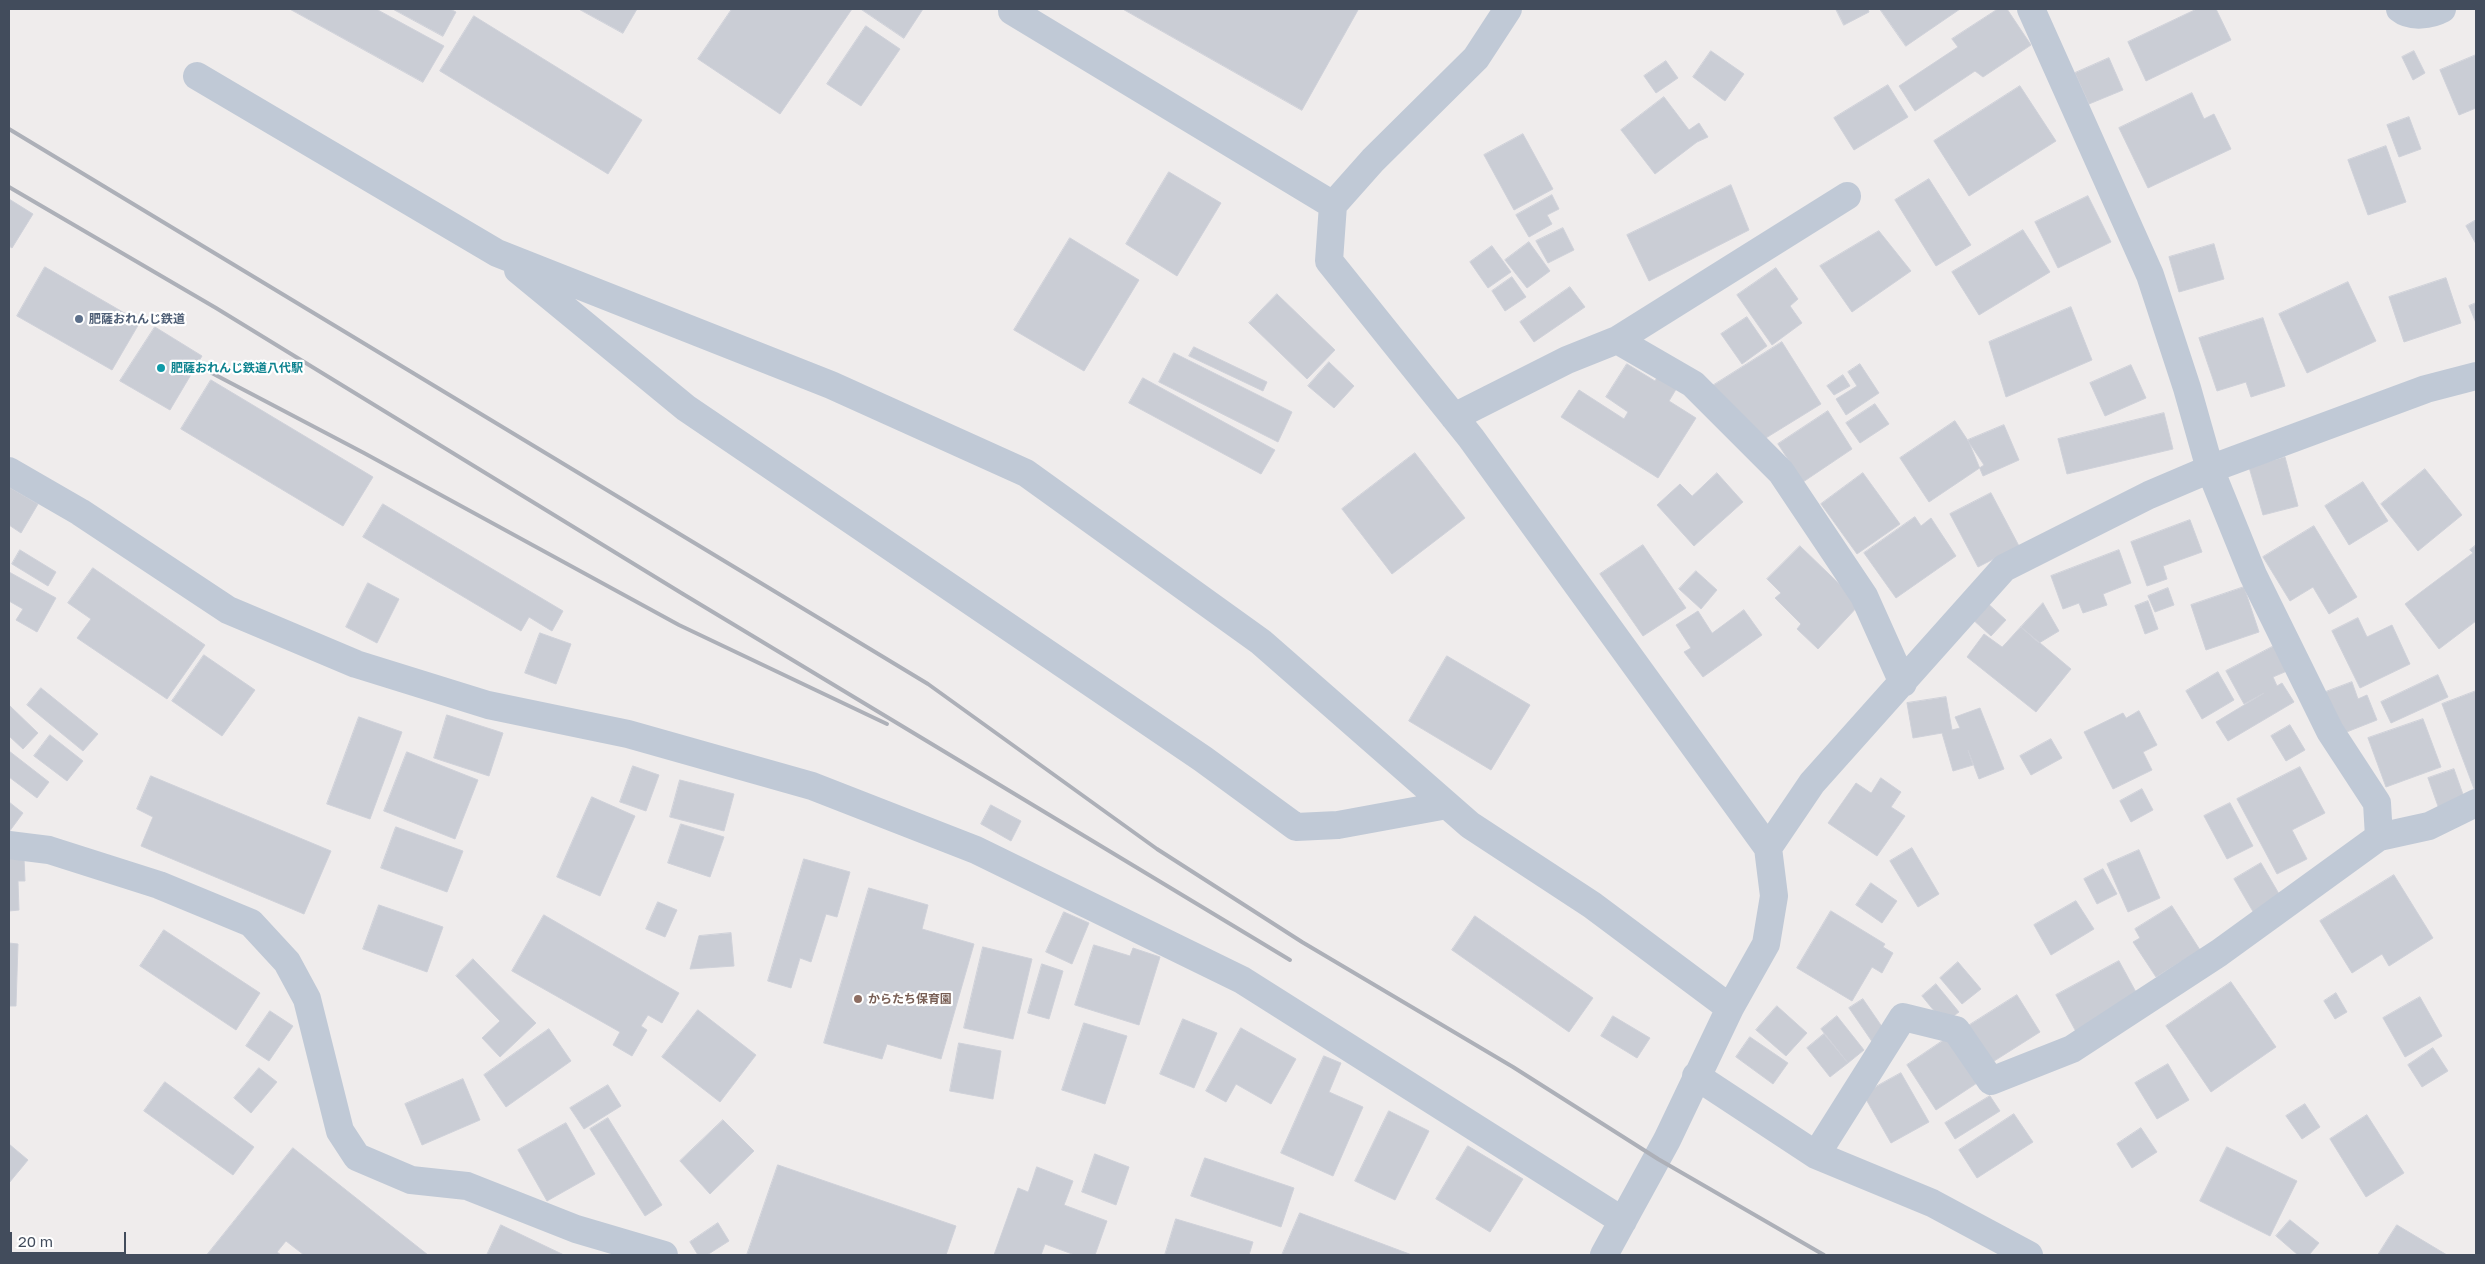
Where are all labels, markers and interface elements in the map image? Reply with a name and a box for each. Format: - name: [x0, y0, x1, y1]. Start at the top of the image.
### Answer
- place label: 肥薩おれんじ鉄道: [89, 312, 185, 326]
- marker: 肥薩おれんじ鉄道: [73, 313, 85, 325]
- place label: 肥薩おれんじ鉄道八代駅: [171, 361, 303, 375]
- marker: 肥薩おれんじ鉄道八代駅: [155, 362, 167, 374]
- place label: からたち保育園: [868, 992, 952, 1006]
- marker: からたち保育園: [852, 993, 864, 1005]
- scale bar: [12, 1222, 129, 1254]
- text: 20 m: [18, 1232, 53, 1250]

